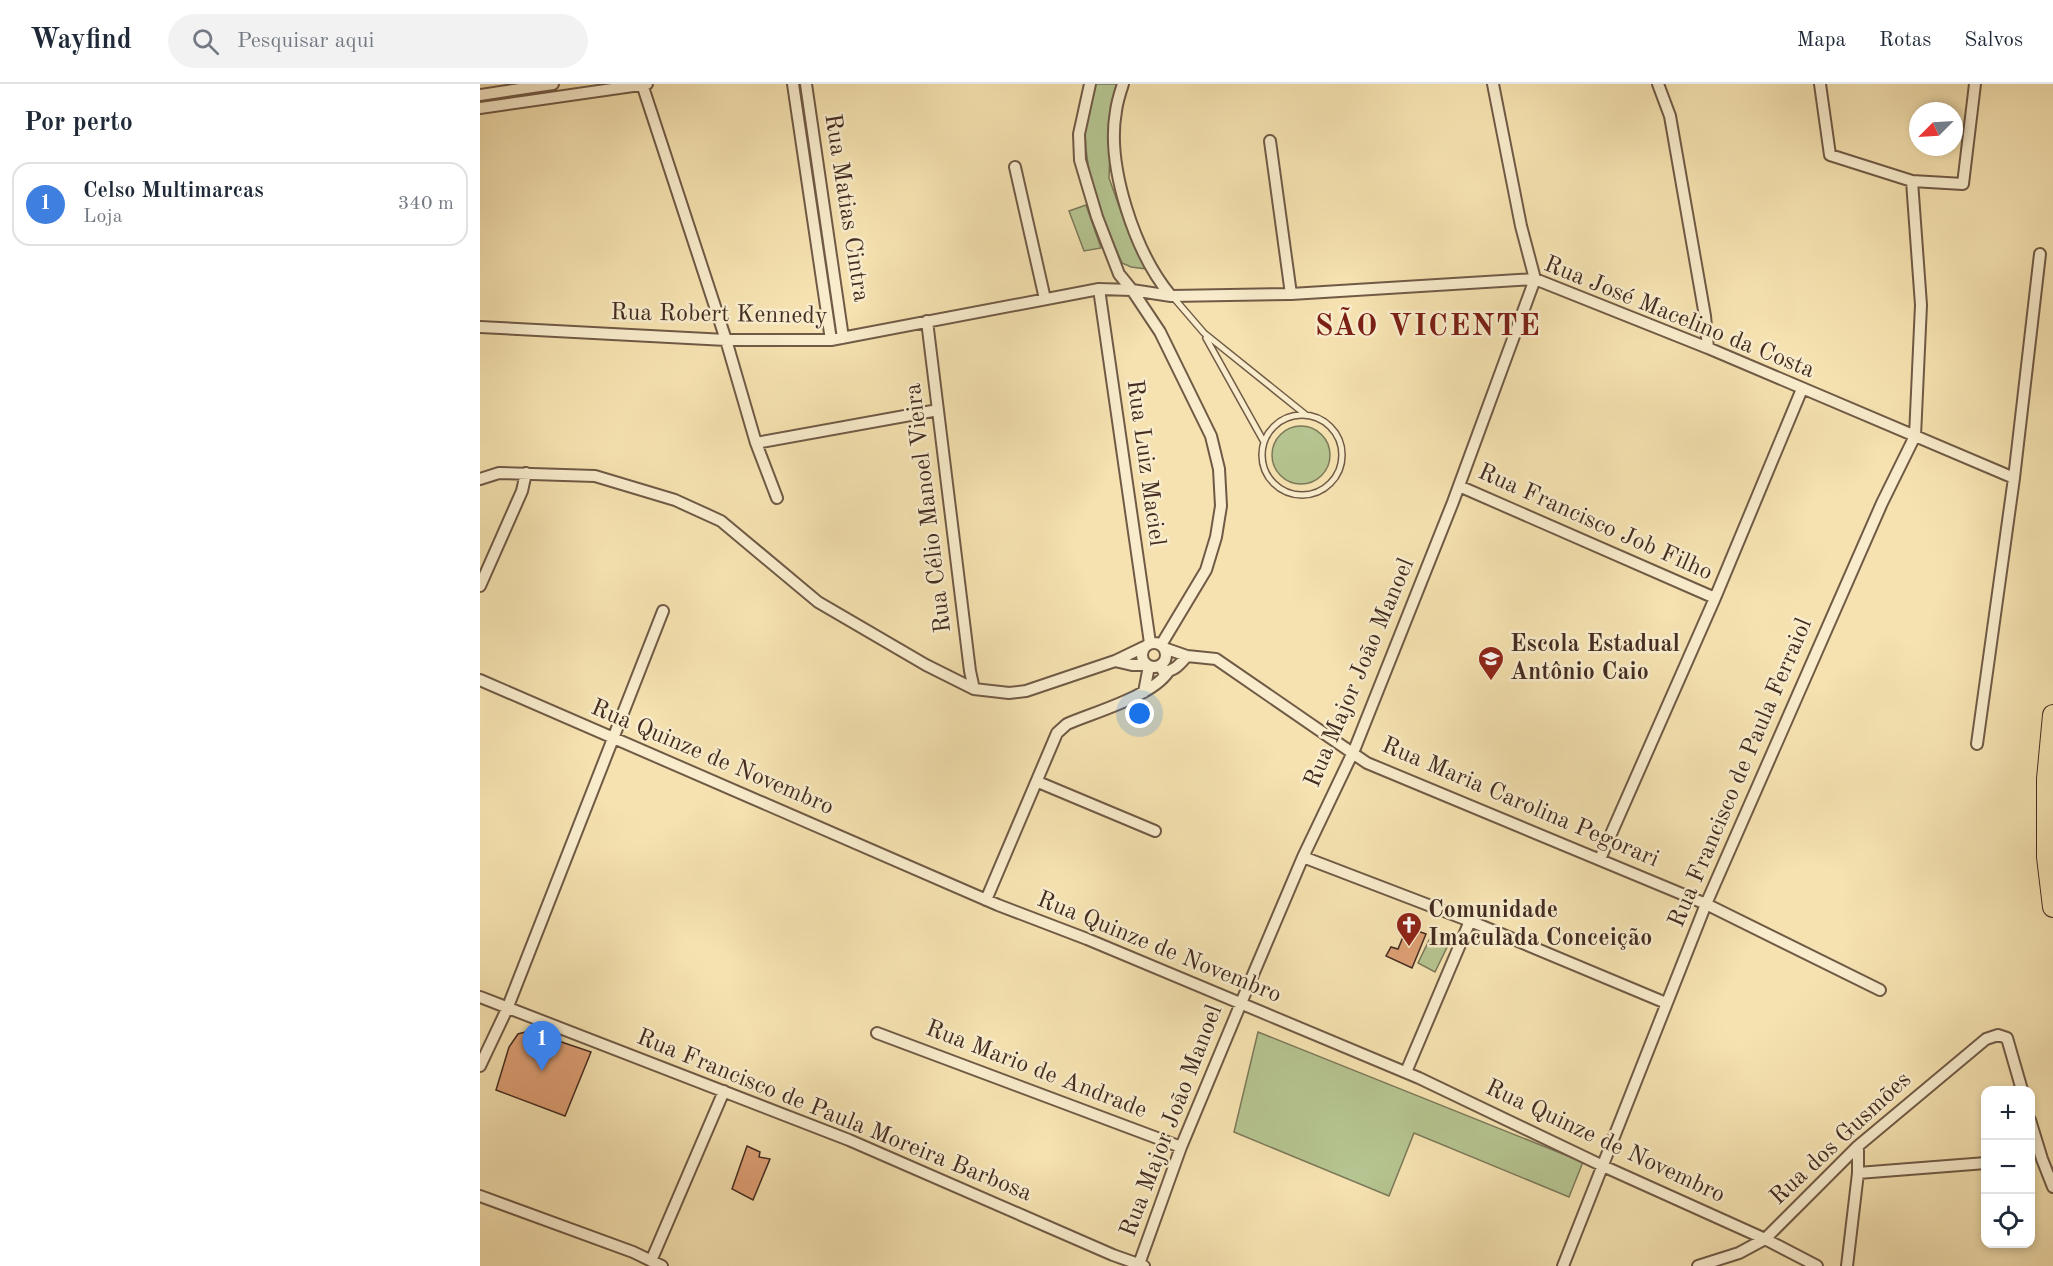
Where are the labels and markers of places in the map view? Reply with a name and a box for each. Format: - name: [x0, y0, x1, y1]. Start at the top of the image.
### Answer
- place label: Escola Estadual Antônio Caio: [1510, 633, 1680, 685]
- school or university icon: Escola Estadual Antônio Caio: [1476, 644, 1506, 682]
- place label: Comunidade Imaculada Conceição: [1428, 899, 1652, 951]
- church icon: Comunidade Imaculada Conceição: [1394, 910, 1424, 948]
- pin: 1: [522, 1022, 562, 1071]

